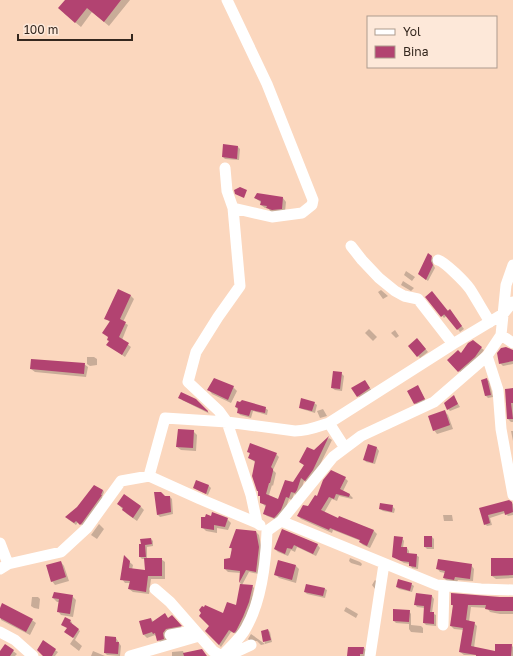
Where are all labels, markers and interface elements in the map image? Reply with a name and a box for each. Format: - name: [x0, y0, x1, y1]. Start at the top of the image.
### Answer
- scale bar: [18, 16, 132, 42]
- legend: [367, 16, 497, 68]
- text: 100 m: [24, 22, 58, 37]
- text: Yol: [403, 24, 421, 39]
- text: Bina: [403, 44, 428, 59]

